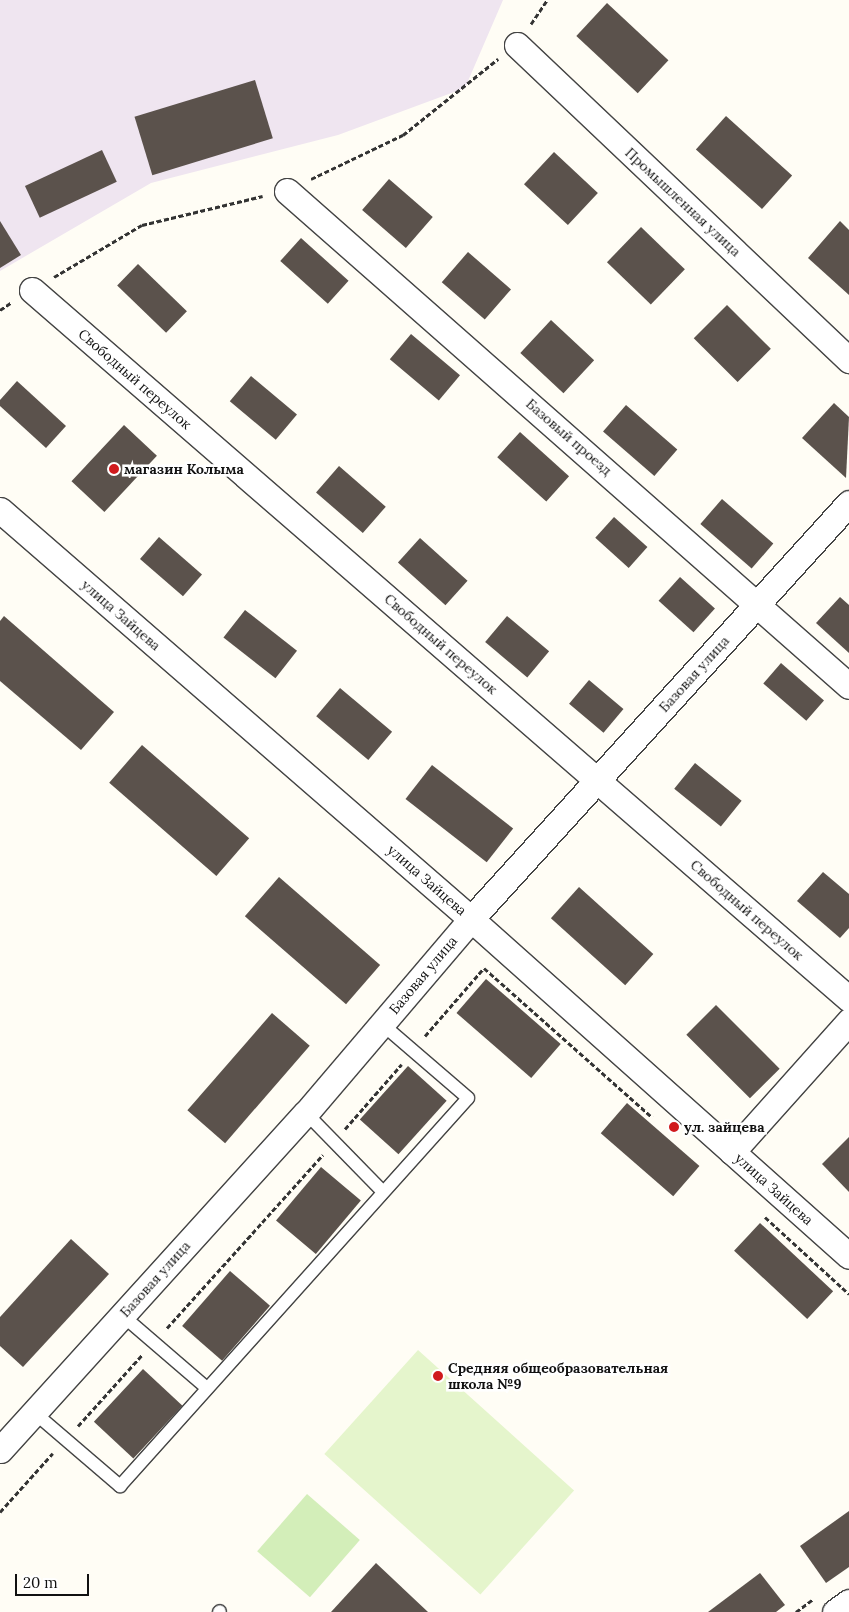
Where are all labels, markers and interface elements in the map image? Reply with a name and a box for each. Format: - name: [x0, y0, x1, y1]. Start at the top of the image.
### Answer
- street label: Промышленная улица: [622, 144, 744, 260]
- street label: Свободный переулок: [75, 325, 195, 433]
- street label: Базовый проезд: [523, 395, 615, 479]
- place label: магазин Колыма: [124, 461, 244, 477]
- marker: магазин Колыма: [108, 463, 120, 475]
- street label: улица Зайцева: [78, 576, 164, 654]
- street label: Свободный переулок: [381, 590, 501, 698]
- street label: Базовая улица: [655, 632, 733, 716]
- street label: улица Зайцева: [384, 841, 470, 919]
- street label: Свободный переулок: [687, 856, 807, 964]
- street label: Базовая улица: [386, 933, 460, 1017]
- place label: ул. зайцева: [684, 1119, 765, 1135]
- marker: ул. зайцева: [668, 1121, 680, 1133]
- street label: улица Зайцева: [732, 1150, 816, 1228]
- street label: Базовая улица: [116, 1237, 194, 1321]
- place label: Средняя общеобразовательная школа №9: [448, 1360, 668, 1392]
- marker: Средняя общеобразовательная школа №9: [432, 1370, 444, 1382]
- scale bar: [18, 1564, 91, 1596]
- text: 20 m: [23, 1573, 58, 1592]

